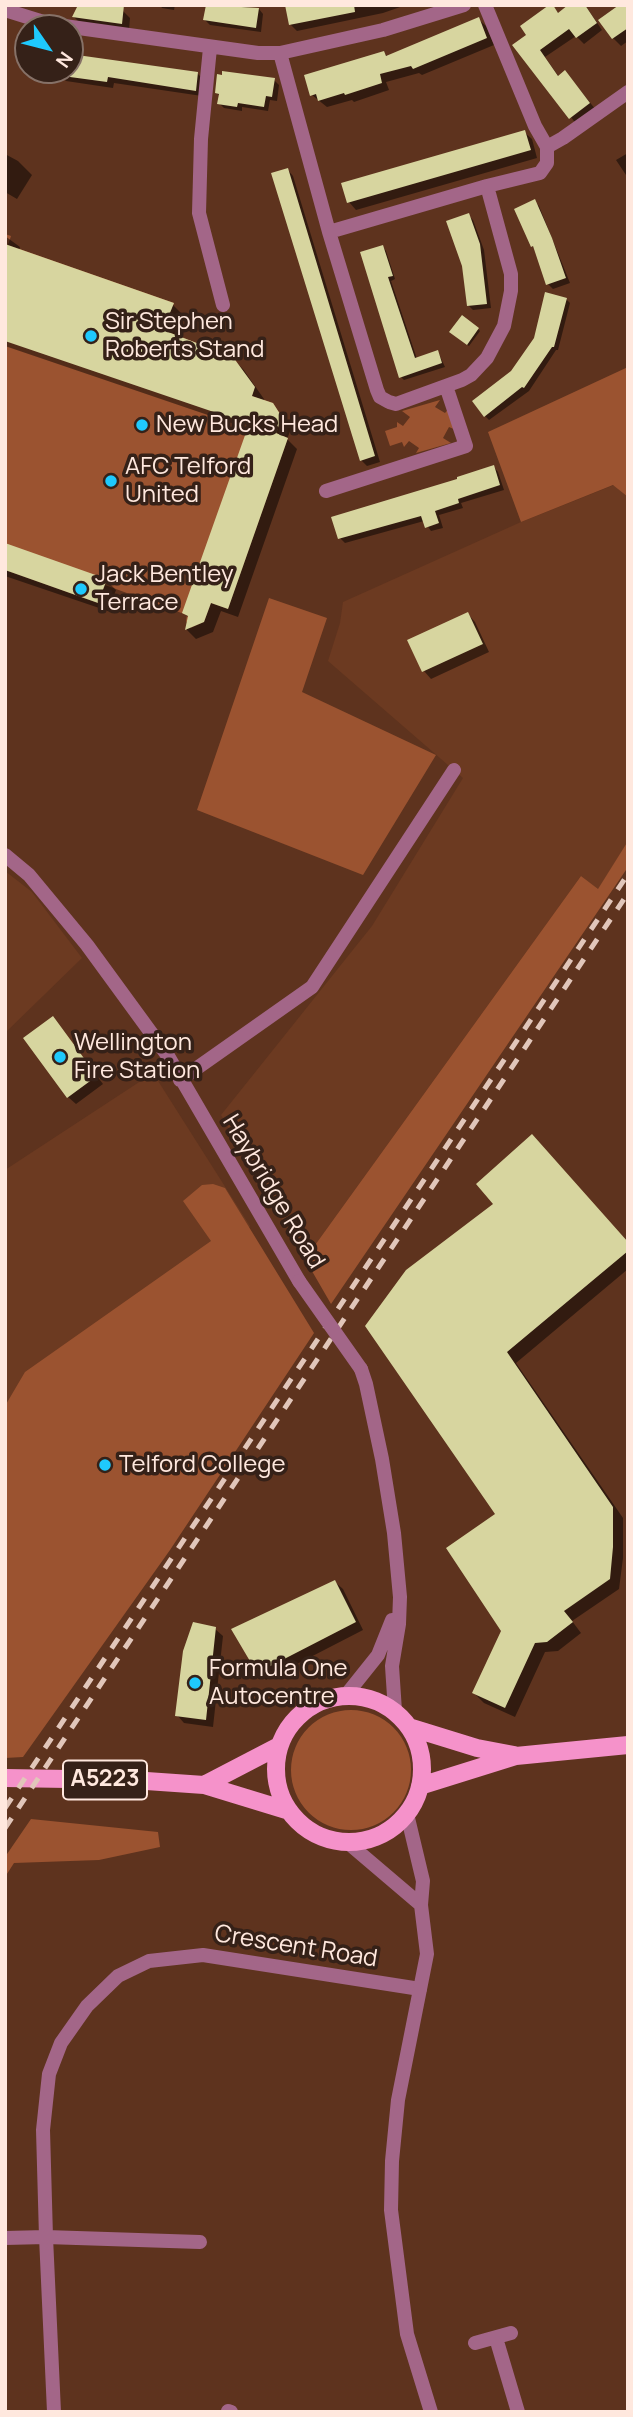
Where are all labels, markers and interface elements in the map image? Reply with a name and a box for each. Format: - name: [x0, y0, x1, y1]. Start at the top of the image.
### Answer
- north arrow: [14, 14, 84, 84]
- text: N: [50, 47, 79, 73]
- place label: Sir Stephen Roberts Stand: [105, 308, 264, 364]
- marker: Sir Stephen Roberts Stand: [83, 328, 99, 344]
- place label: New Bucks Head: [156, 411, 338, 439]
- marker: New Bucks Head: [134, 417, 150, 433]
- place label: AFC Telford United: [125, 453, 251, 509]
- marker: AFC Telford United: [103, 473, 119, 489]
- place label: Jack Bentley Terrace: [95, 561, 234, 617]
- marker: Jack Bentley Terrace: [73, 581, 89, 597]
- place label: Wellington Fire Station: [74, 1029, 200, 1085]
- marker: Wellington Fire Station: [52, 1049, 68, 1065]
- street label: Haybridge Road: [216, 1110, 330, 1274]
- place label: Telford College: [119, 1451, 286, 1479]
- marker: Telford College: [97, 1457, 113, 1473]
- place label: Formula One Autocentre: [209, 1655, 347, 1711]
- marker: Formula One Autocentre: [187, 1675, 203, 1691]
- road number: A5223: [63, 1760, 147, 1800]
- street label: Crescent Road: [213, 1920, 379, 1974]

